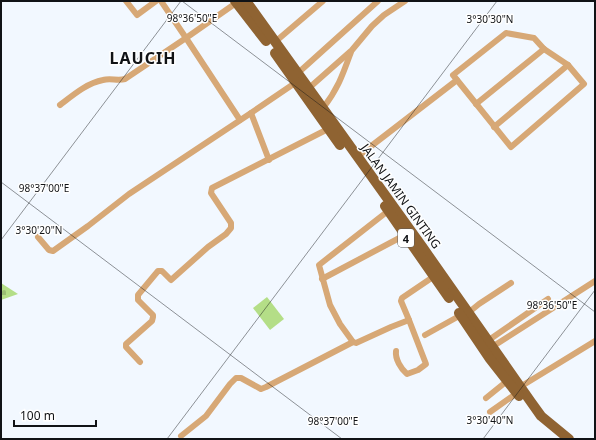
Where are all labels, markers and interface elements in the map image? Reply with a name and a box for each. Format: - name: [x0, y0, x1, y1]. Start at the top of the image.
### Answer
- text: 98°36'50"E: [167, 11, 217, 25]
- text: 3°30'30"N: [467, 12, 513, 26]
- district label: LAUCIH: [110, 47, 176, 69]
- street label: JALAN JAMIN GINTING: [357, 139, 445, 252]
- text: 98°37'00"E: [19, 181, 69, 195]
- text: 3°30'20"N: [16, 223, 62, 237]
- road number: 4: [398, 229, 414, 247]
- text: 98°36'50"E: [527, 298, 577, 312]
- scale bar: [14, 402, 96, 428]
- text: 100 m: [20, 407, 55, 424]
- text: 3°30'40"N: [467, 413, 513, 427]
- text: 98°37'00"E: [308, 414, 358, 428]

